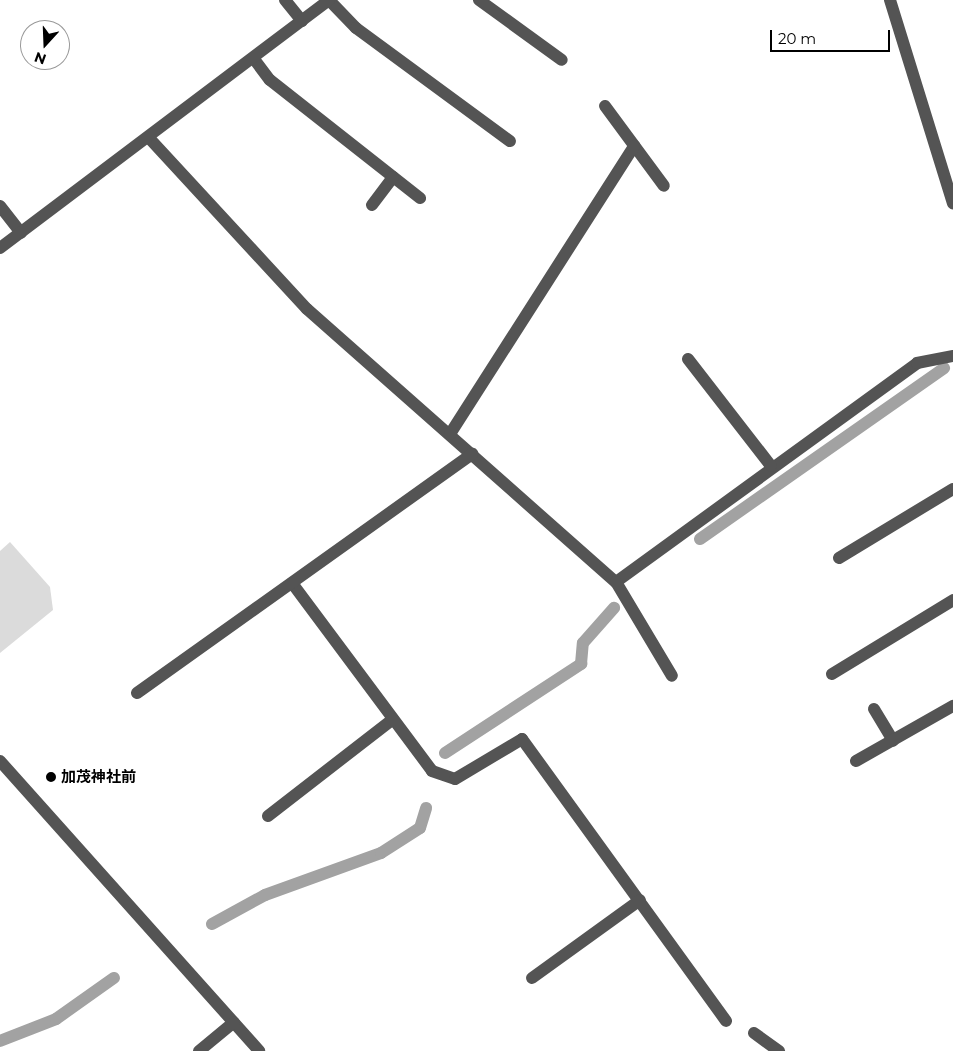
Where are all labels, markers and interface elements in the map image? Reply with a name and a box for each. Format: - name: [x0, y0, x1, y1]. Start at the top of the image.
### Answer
- north arrow: [20, 20, 70, 70]
- scale bar: [773, 20, 893, 52]
- text: 20 m: [778, 29, 816, 48]
- text: N: [32, 48, 49, 69]
- place label: 加茂神社前: [61, 768, 136, 786]
- marker: 加茂神社前: [45, 771, 57, 783]

